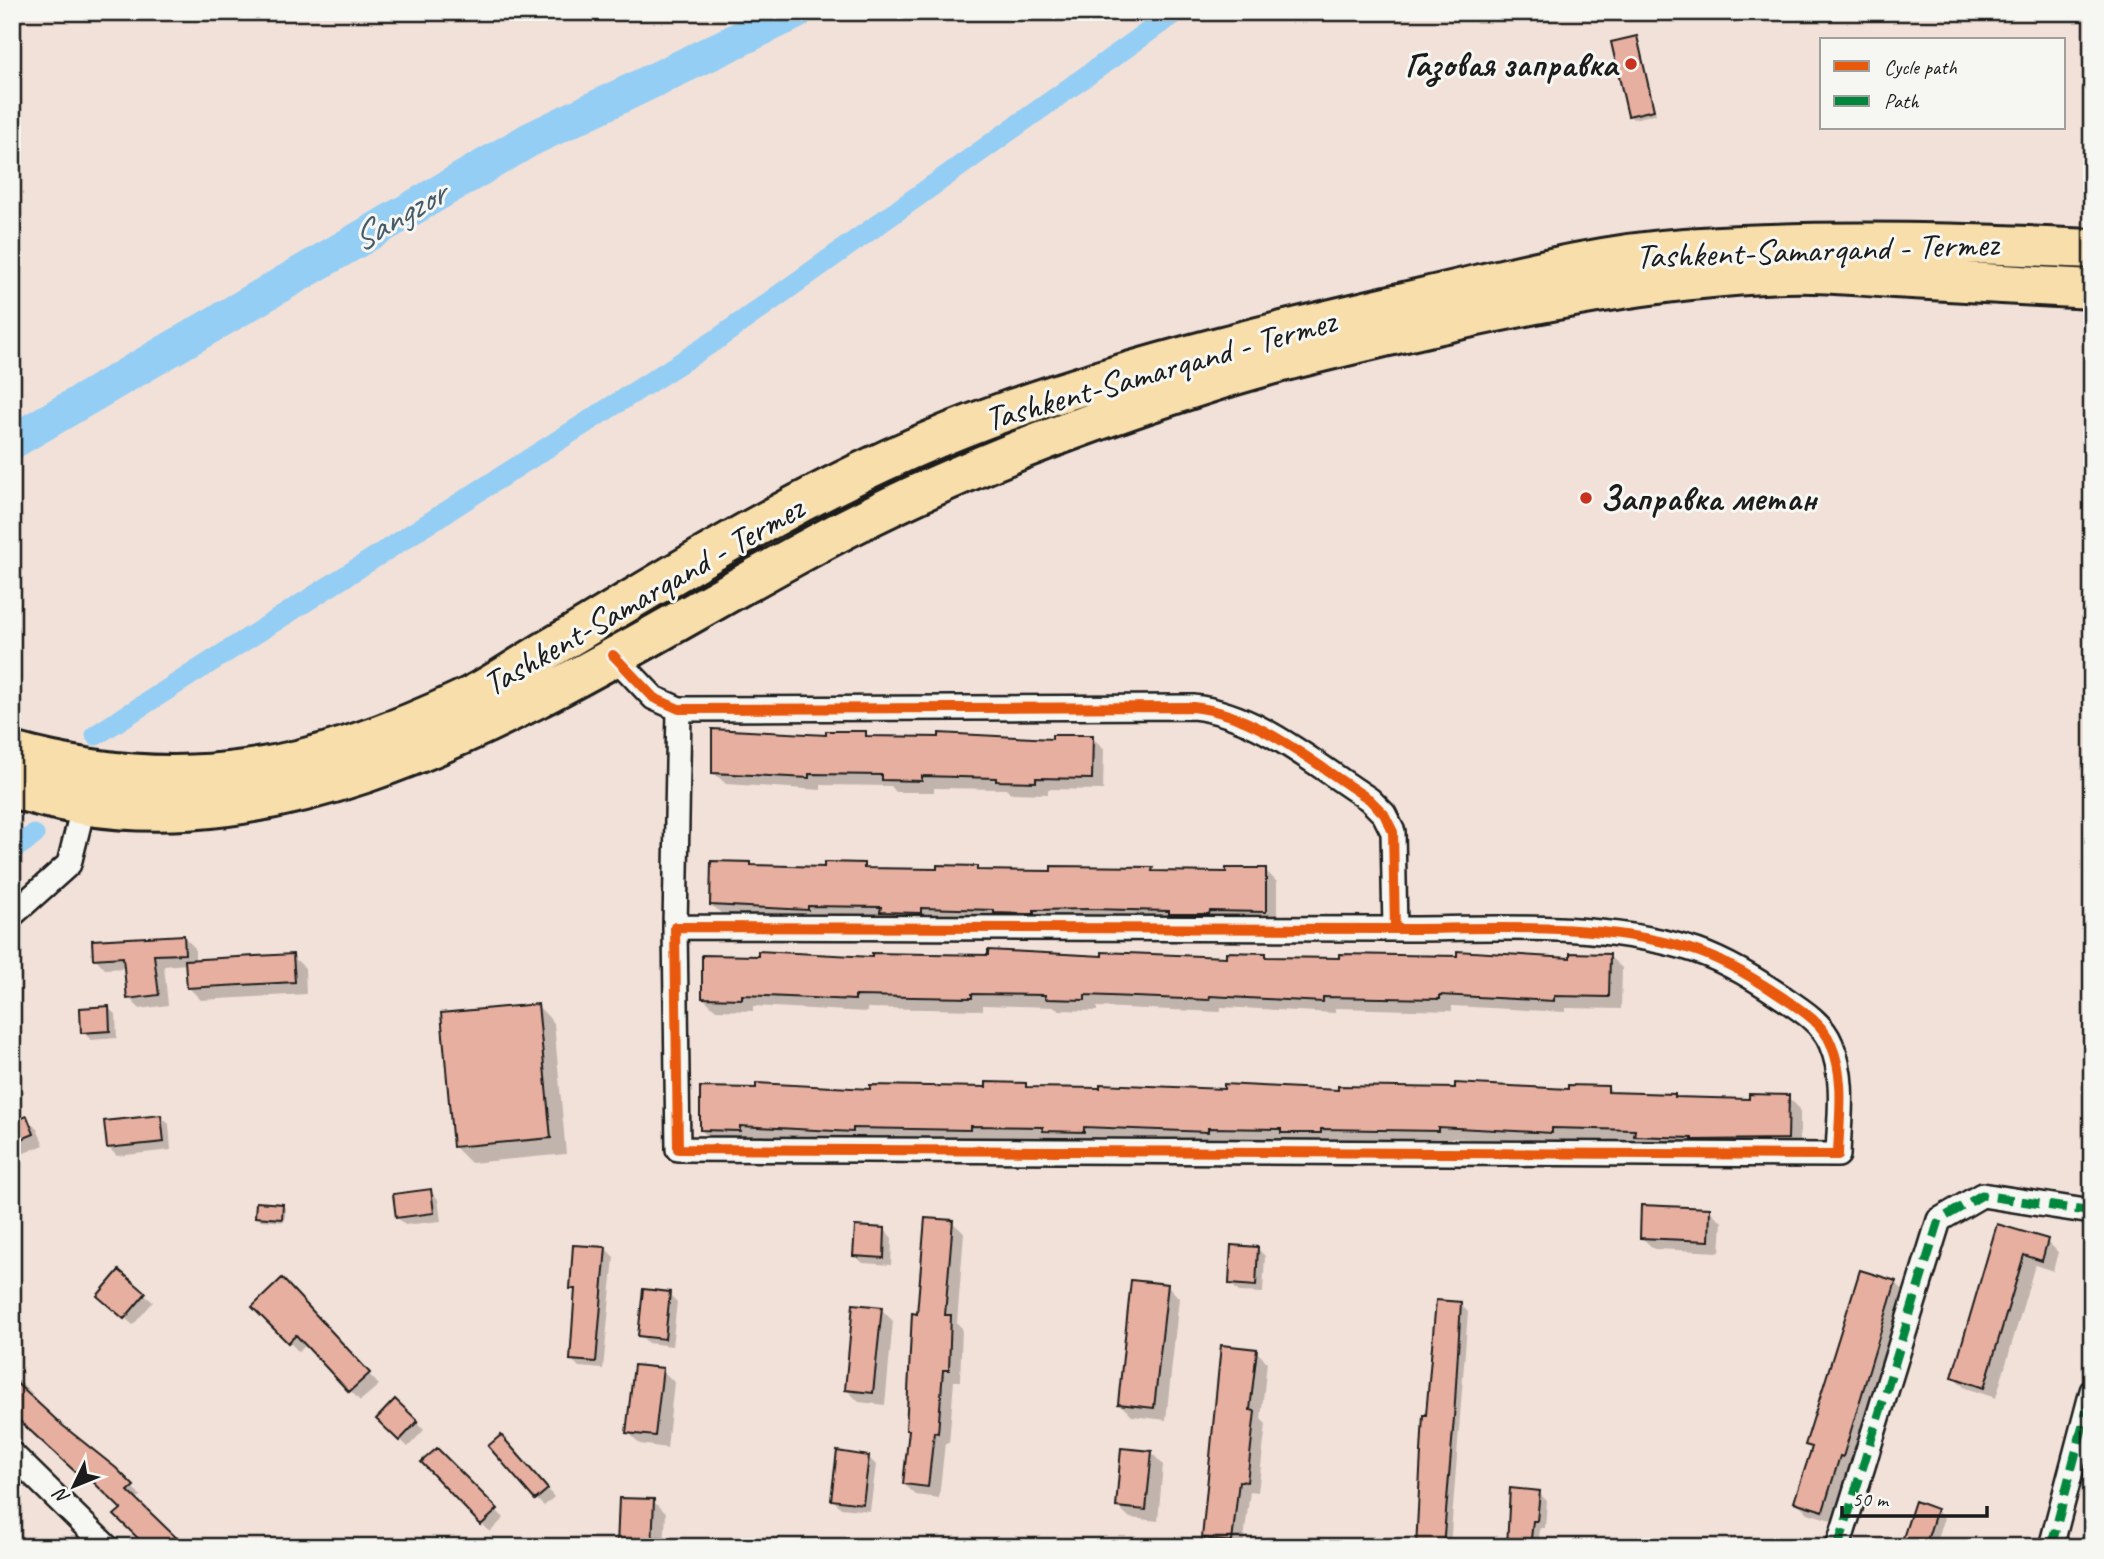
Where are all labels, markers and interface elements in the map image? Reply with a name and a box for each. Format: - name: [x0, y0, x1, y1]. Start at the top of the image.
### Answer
- legend: [1820, 38, 2066, 130]
- place label: Газовая заправка: [1405, 42, 1620, 87]
- text: Cycle path: [1884, 54, 1957, 80]
- marker: Газовая заправка: [1623, 56, 1639, 72]
- text: Path: [1884, 88, 1920, 114]
- water label: Sangzor: [342, 167, 460, 262]
- street label: Tashkent-Samarqand - Termez: [1635, 221, 2001, 279]
- street label: Tashkent-Samarqand - Termez: [979, 298, 1343, 442]
- place label: Заправка метан: [1600, 476, 1819, 521]
- street label: Tashkent-Samarqand - Termez: [474, 485, 813, 706]
- marker: Заправка метан: [1578, 490, 1594, 506]
- north arrow: [38, 1450, 108, 1520]
- scale bar: [1842, 1475, 1987, 1519]
- text: N: [47, 1482, 75, 1509]
- text: 50 m: [1852, 1486, 1890, 1512]

